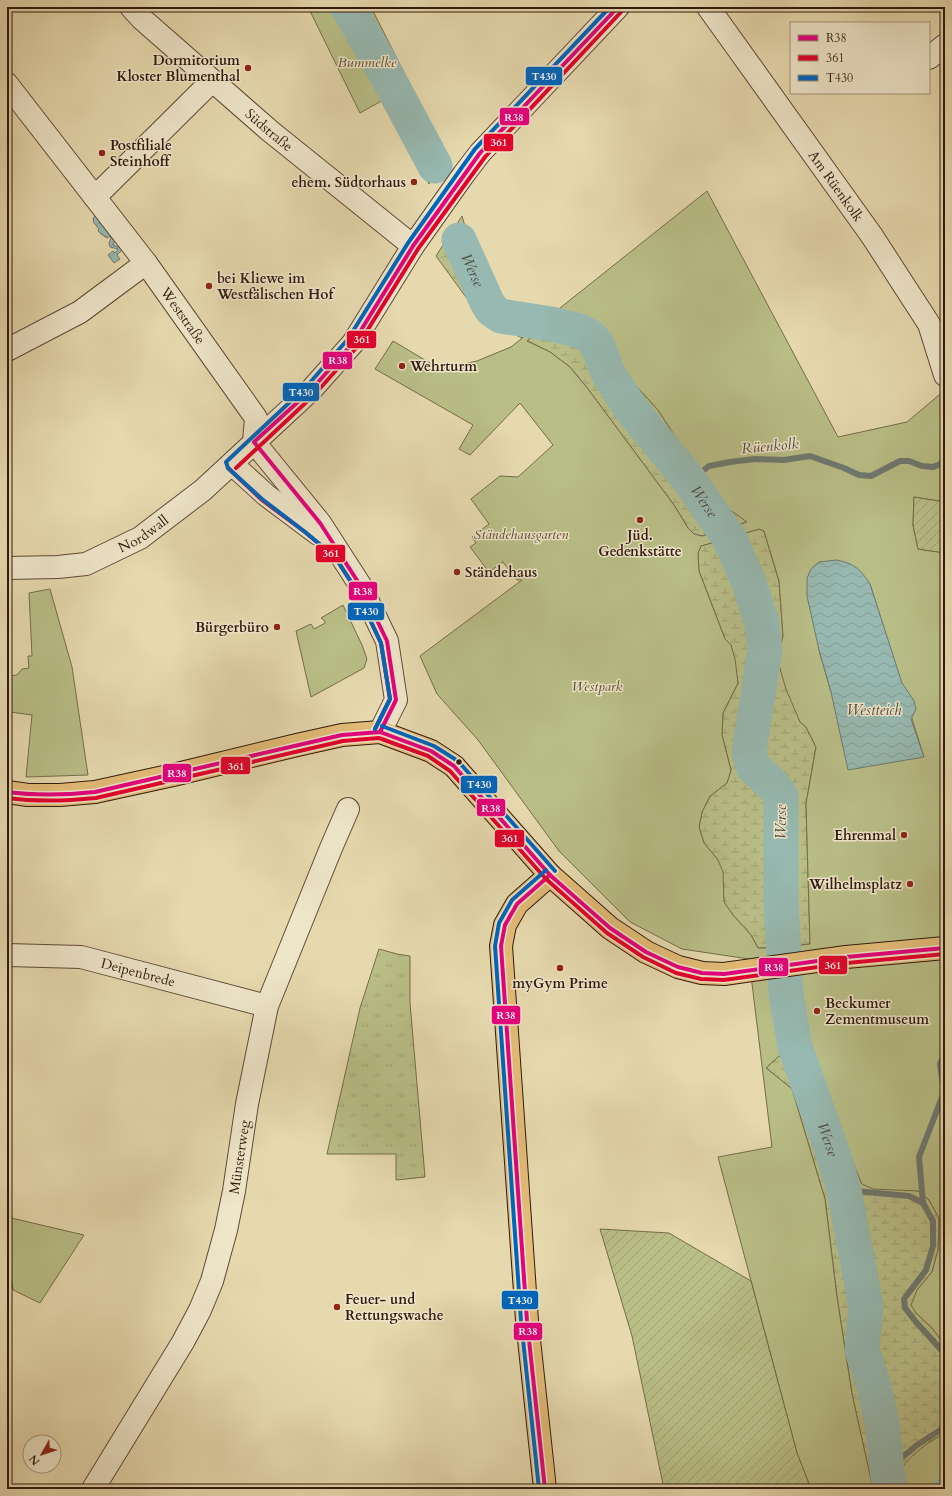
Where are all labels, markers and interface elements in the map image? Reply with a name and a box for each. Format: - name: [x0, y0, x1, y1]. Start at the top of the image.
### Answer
- legend: [790, 22, 930, 94]
- text: R38: [826, 30, 847, 46]
- text: 361: [826, 50, 844, 66]
- place label: Dormitorium Kloster Blumenthal: [116, 51, 240, 86]
- park label: Bummelke: [338, 53, 397, 72]
- marker: Dormitorium Kloster Blumenthal: [243, 63, 253, 73]
- line badge: T430: [525, 66, 563, 86]
- text: T430: [532, 69, 557, 84]
- text: T430: [826, 70, 853, 86]
- street label: Südstraße: [241, 105, 297, 156]
- line badge: R38: [499, 107, 530, 126]
- text: R38: [504, 110, 524, 125]
- line badge: 361: [483, 133, 514, 152]
- text: 361: [491, 135, 507, 150]
- place label: Postfiliale Steinhoff: [110, 136, 172, 171]
- street label: Am Rüenkolk: [804, 147, 868, 226]
- marker: Postfiliale Steinhoff: [97, 148, 107, 158]
- place label: ehem. Südtorhaus: [291, 173, 406, 192]
- marker: ehem. Südtorhaus: [409, 177, 419, 187]
- water label: Werse: [456, 250, 489, 290]
- place label: bei Kliewe im Westfälischen Hof: [216, 269, 336, 304]
- marker: bei Kliewe im Westfälischen Hof: [204, 281, 214, 291]
- street label: Weststraße: [155, 283, 210, 348]
- line badge: 361: [346, 330, 377, 349]
- text: 361: [354, 332, 370, 347]
- line badge: R38: [322, 351, 353, 370]
- text: R38: [328, 353, 348, 368]
- place label: Wehrturm: [409, 357, 477, 376]
- marker: Wehrturm: [397, 361, 407, 371]
- line badge: T430: [282, 382, 320, 402]
- text: T430: [289, 385, 314, 400]
- water label: Rüenkolk: [740, 433, 800, 458]
- water label: Werse: [686, 481, 722, 522]
- street label: Nordwall: [115, 510, 173, 557]
- marker: Jüd. Gedenkstätte: [635, 515, 645, 525]
- park label: Ständehausgarten: [474, 525, 568, 544]
- place label: Jüd. Gedenkstätte: [598, 526, 682, 561]
- line badge: 361: [315, 544, 346, 563]
- text: 361: [323, 546, 339, 561]
- place label: Ständehaus: [465, 563, 537, 582]
- marker: Ständehaus: [452, 567, 462, 577]
- line badge: R38: [348, 581, 378, 601]
- text: R38: [353, 584, 373, 599]
- line badge: T430: [347, 602, 385, 621]
- text: T430: [354, 604, 379, 619]
- place label: Bürgerbüro: [195, 618, 269, 637]
- marker: Bürgerbüro: [272, 622, 282, 632]
- park label: Westpark: [571, 677, 623, 696]
- water label: Westteich: [847, 700, 902, 720]
- line badge: 361: [220, 756, 251, 775]
- unlabelled marker: [454, 757, 464, 767]
- text: 361: [228, 759, 244, 774]
- line badge: R38: [162, 763, 192, 783]
- text: R38: [167, 766, 187, 781]
- line badge: T430: [460, 775, 498, 794]
- text: T430: [467, 777, 492, 792]
- line badge: R38: [476, 798, 506, 817]
- text: R38: [481, 801, 501, 816]
- water label: Werse: [771, 804, 791, 840]
- place label: Ehrenmal: [834, 826, 896, 845]
- line badge: 361: [494, 829, 525, 848]
- marker: Ehrenmal: [899, 830, 909, 840]
- text: 361: [502, 831, 518, 846]
- place label: Wilhelmsplatz: [808, 875, 902, 894]
- marker: Wilhelmsplatz: [905, 879, 915, 889]
- street label: Deipenbrede: [99, 954, 177, 991]
- line badge: 361: [818, 955, 848, 975]
- line badge: R38: [758, 957, 789, 977]
- text: 361: [825, 958, 841, 973]
- text: R38: [764, 960, 784, 975]
- marker: myGym Prime: [555, 963, 565, 973]
- place label: myGym Prime: [512, 974, 608, 993]
- place label: Beckumer Zementmuseum: [825, 994, 929, 1029]
- line badge: R38: [491, 1005, 521, 1025]
- marker: Beckumer Zementmuseum: [812, 1006, 822, 1016]
- text: R38: [496, 1008, 516, 1023]
- street label: Münsterweg: [225, 1119, 255, 1196]
- water label: Werse: [813, 1120, 843, 1159]
- place label: Feuer- und Rettungswache: [345, 1290, 444, 1325]
- line badge: T430: [501, 1290, 539, 1310]
- text: T430: [508, 1293, 533, 1308]
- marker: Feuer- und Rettungswache: [332, 1302, 342, 1312]
- line badge: R38: [513, 1322, 543, 1341]
- text: R38: [518, 1324, 538, 1339]
- north arrow: [22, 1434, 62, 1474]
- text: N: [25, 1451, 43, 1468]

